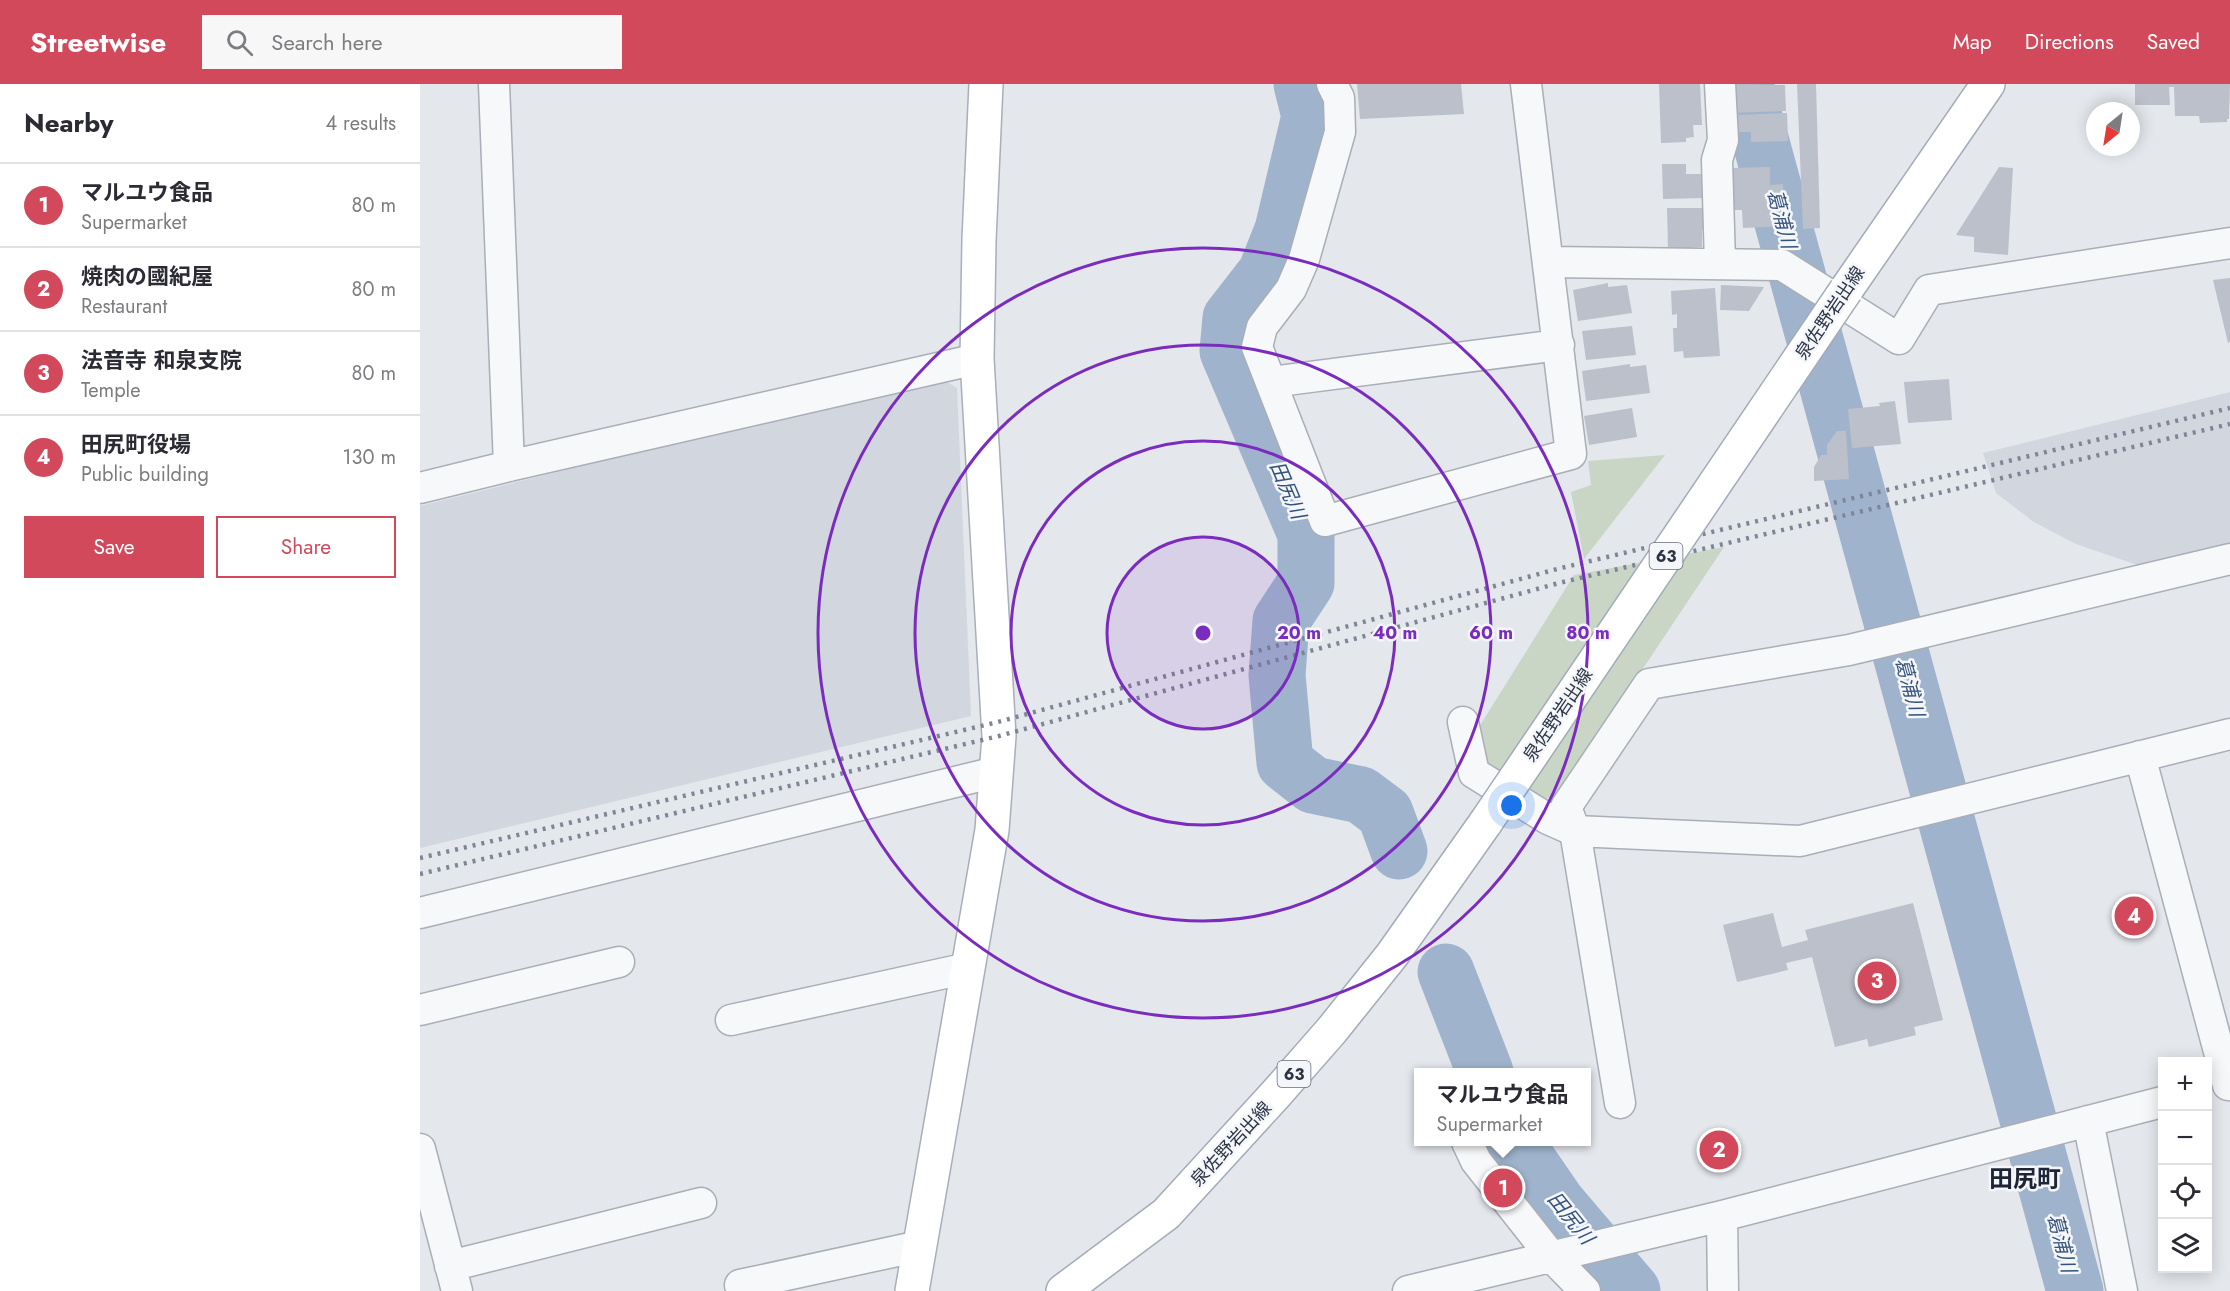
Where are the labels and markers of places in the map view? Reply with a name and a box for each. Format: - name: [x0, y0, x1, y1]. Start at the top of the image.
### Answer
- centre of rings: [1193, 623, 1213, 643]
- pin: 4: [2114, 894, 2154, 938]
- pin: 3: [1858, 958, 1896, 1004]
- pin: 2: [1700, 1128, 1738, 1172]
- pin: 1: [1484, 1166, 1522, 1210]

